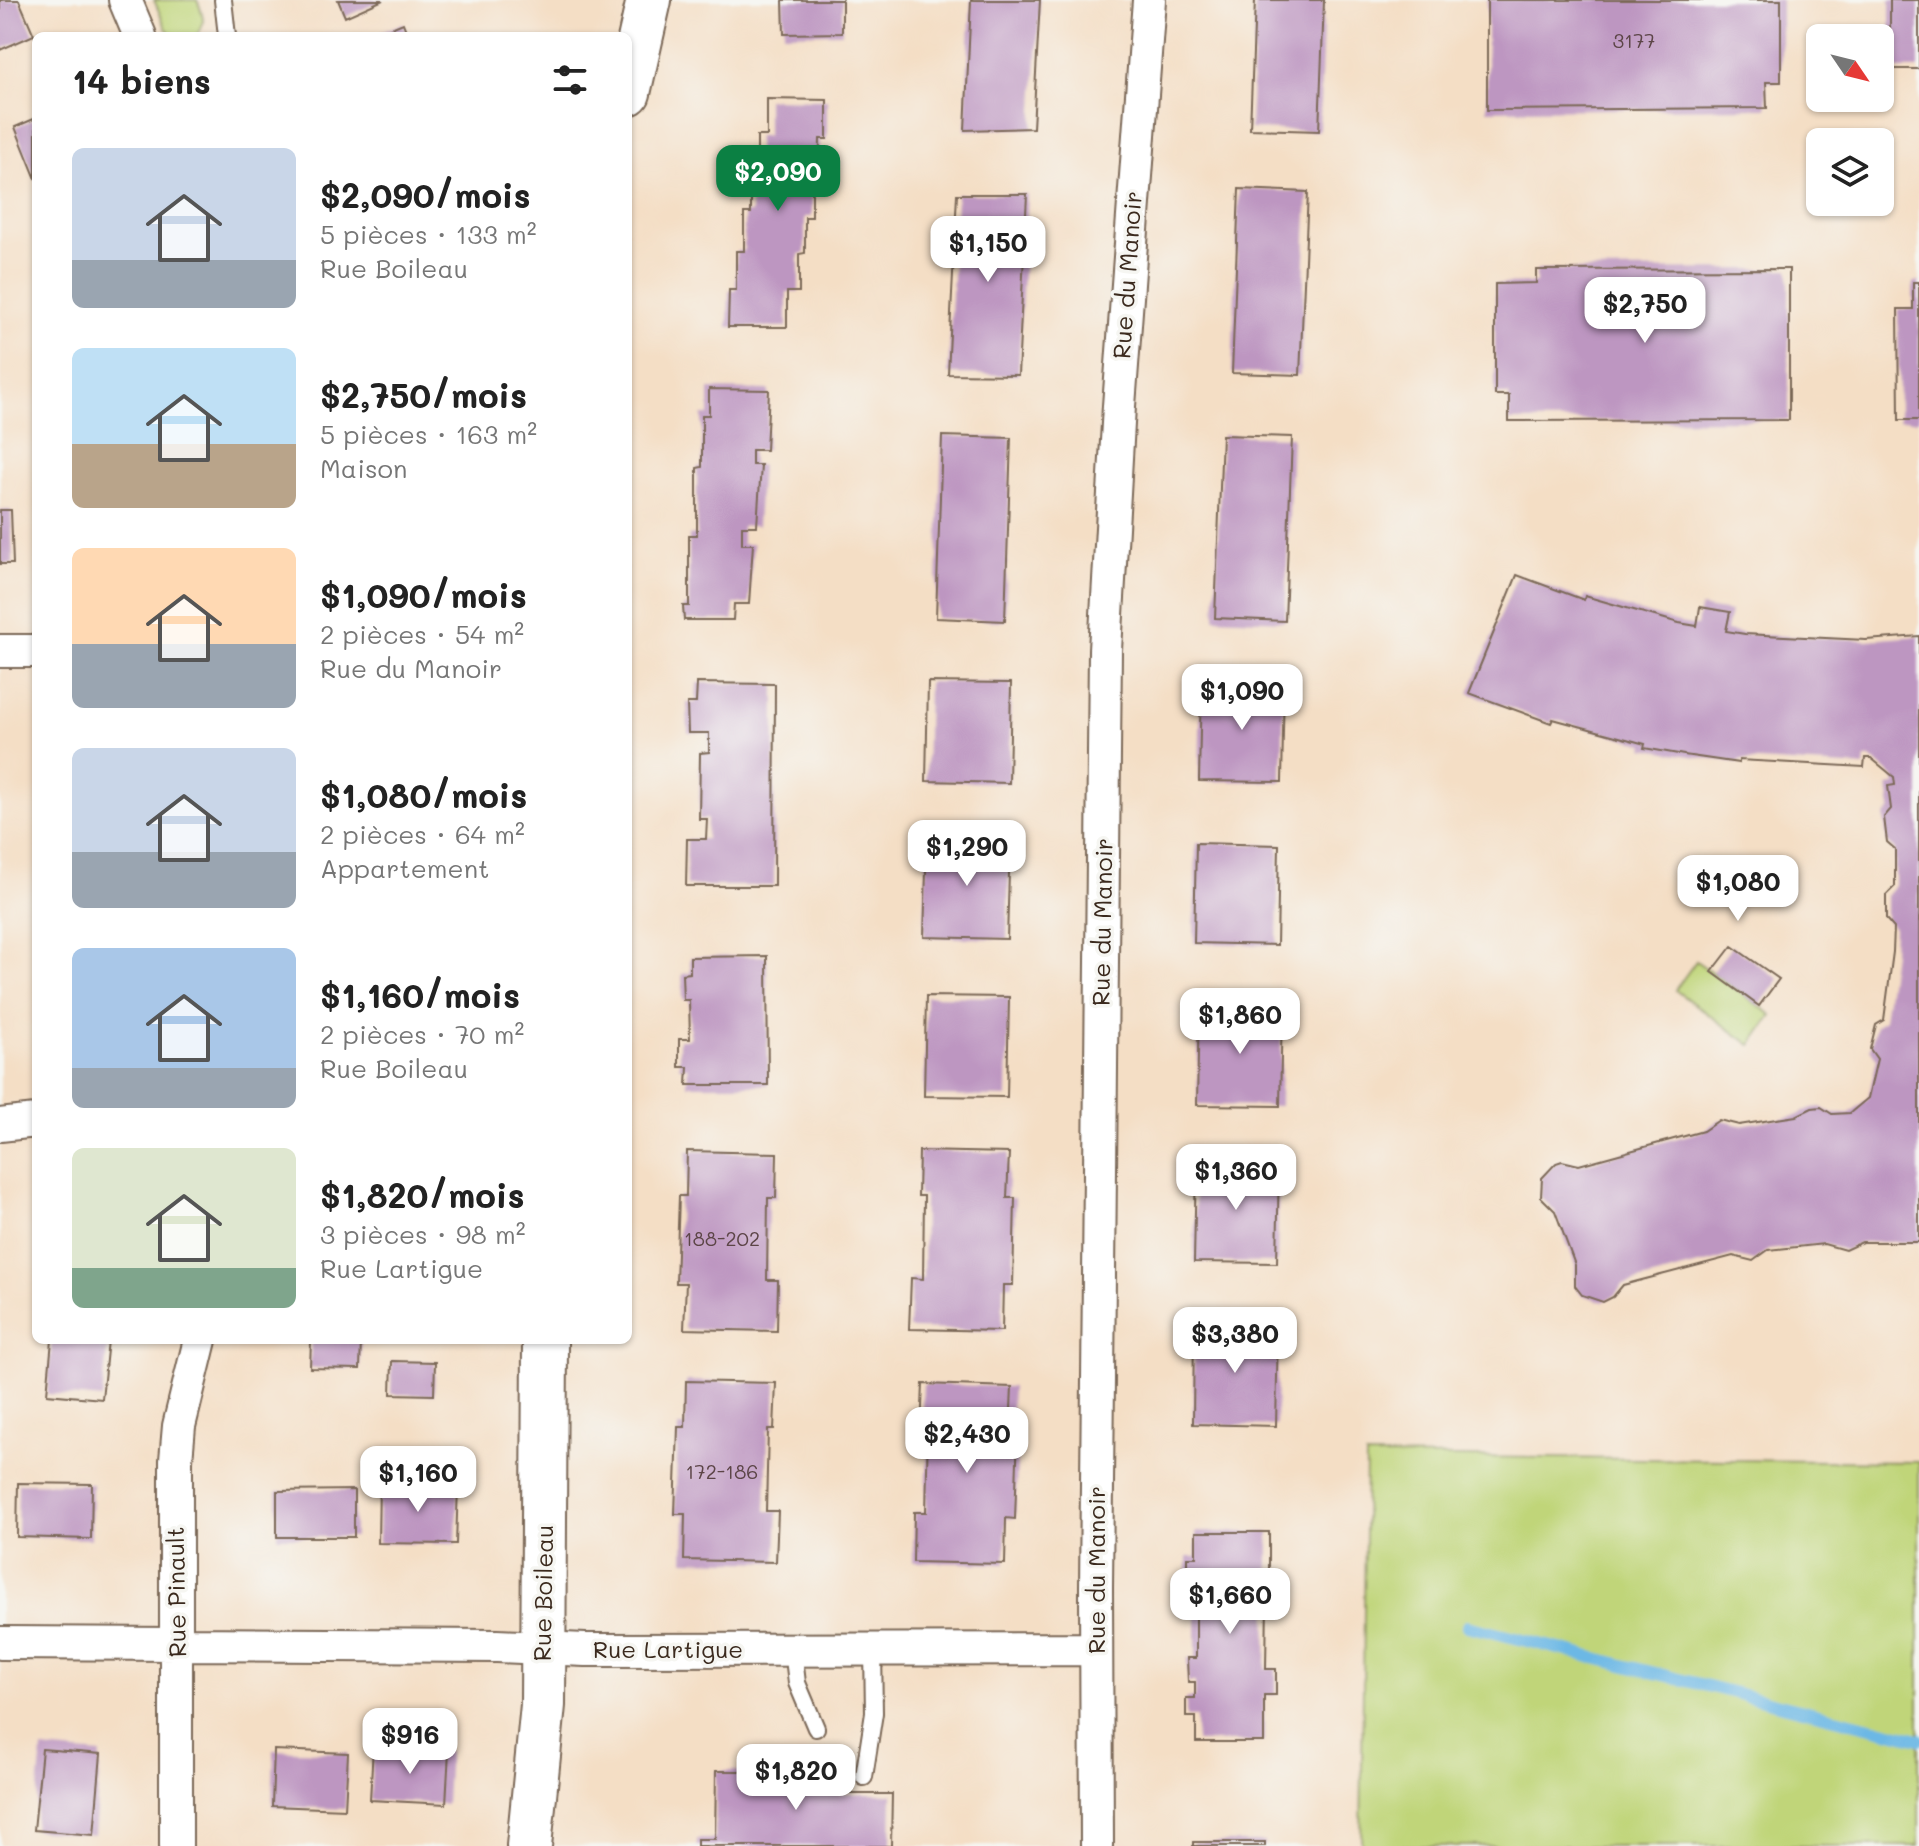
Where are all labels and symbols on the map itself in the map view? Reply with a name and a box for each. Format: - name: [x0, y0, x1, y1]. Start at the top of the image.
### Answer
- north arrow: [1806, 24, 1894, 112]
- house number: 3177: [1613, 27, 1655, 53]
- pin: $2,090: [713, 145, 843, 213]
- street label: Rue du Manoir: [1105, 190, 1148, 360]
- pin: $1,150: [923, 216, 1053, 284]
- pin: $2,750: [1580, 277, 1710, 345]
- pin: $1,090: [1177, 664, 1307, 732]
- pin: $1,290: [902, 820, 1032, 888]
- street label: Rue du Manoir: [1085, 838, 1118, 1006]
- pin: $1,080: [1673, 855, 1803, 923]
- pin: $1,860: [1175, 988, 1305, 1056]
- pin: $1,360: [1171, 1144, 1301, 1212]
- house number: 188-202: [684, 1225, 760, 1251]
- pin: $3,380: [1170, 1307, 1300, 1375]
- pin: $2,430: [902, 1407, 1032, 1475]
- pin: $1,160: [353, 1446, 483, 1514]
- house number: 172-186: [686, 1458, 758, 1484]
- street label: Rue du Manoir: [1080, 1486, 1111, 1654]
- street label: Rue Boileau: [526, 1524, 559, 1661]
- street label: Rue Pinault: [159, 1526, 192, 1658]
- pin: $1,660: [1165, 1568, 1295, 1636]
- street label: Rue Lartigue: [593, 1633, 743, 1664]
- pin: $916: [363, 1708, 457, 1776]
- pin: $1,820: [731, 1744, 861, 1812]

